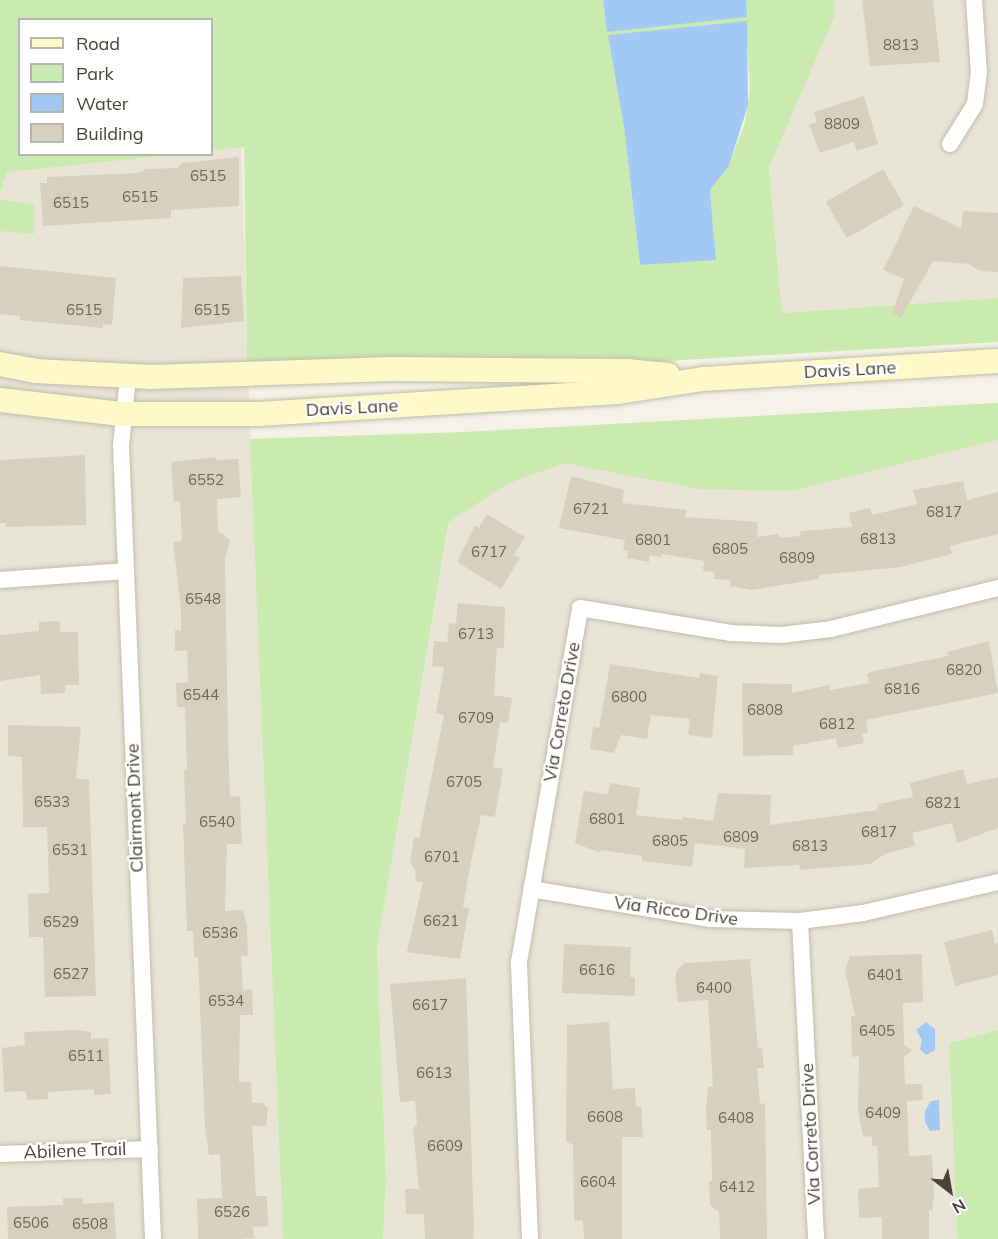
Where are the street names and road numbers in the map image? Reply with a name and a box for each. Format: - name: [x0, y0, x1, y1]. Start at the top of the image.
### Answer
- street label: Davis Lane: [803, 357, 897, 383]
- street label: Davis Lane: [305, 395, 399, 421]
- street label: Via Correto Drive: [539, 640, 585, 784]
- street label: Clairmont Drive: [122, 743, 148, 873]
- street label: Via Ricco Drive: [613, 892, 739, 930]
- street label: Via Correto Drive: [797, 1063, 825, 1205]
- street label: Abilene Trail: [23, 1138, 127, 1164]

